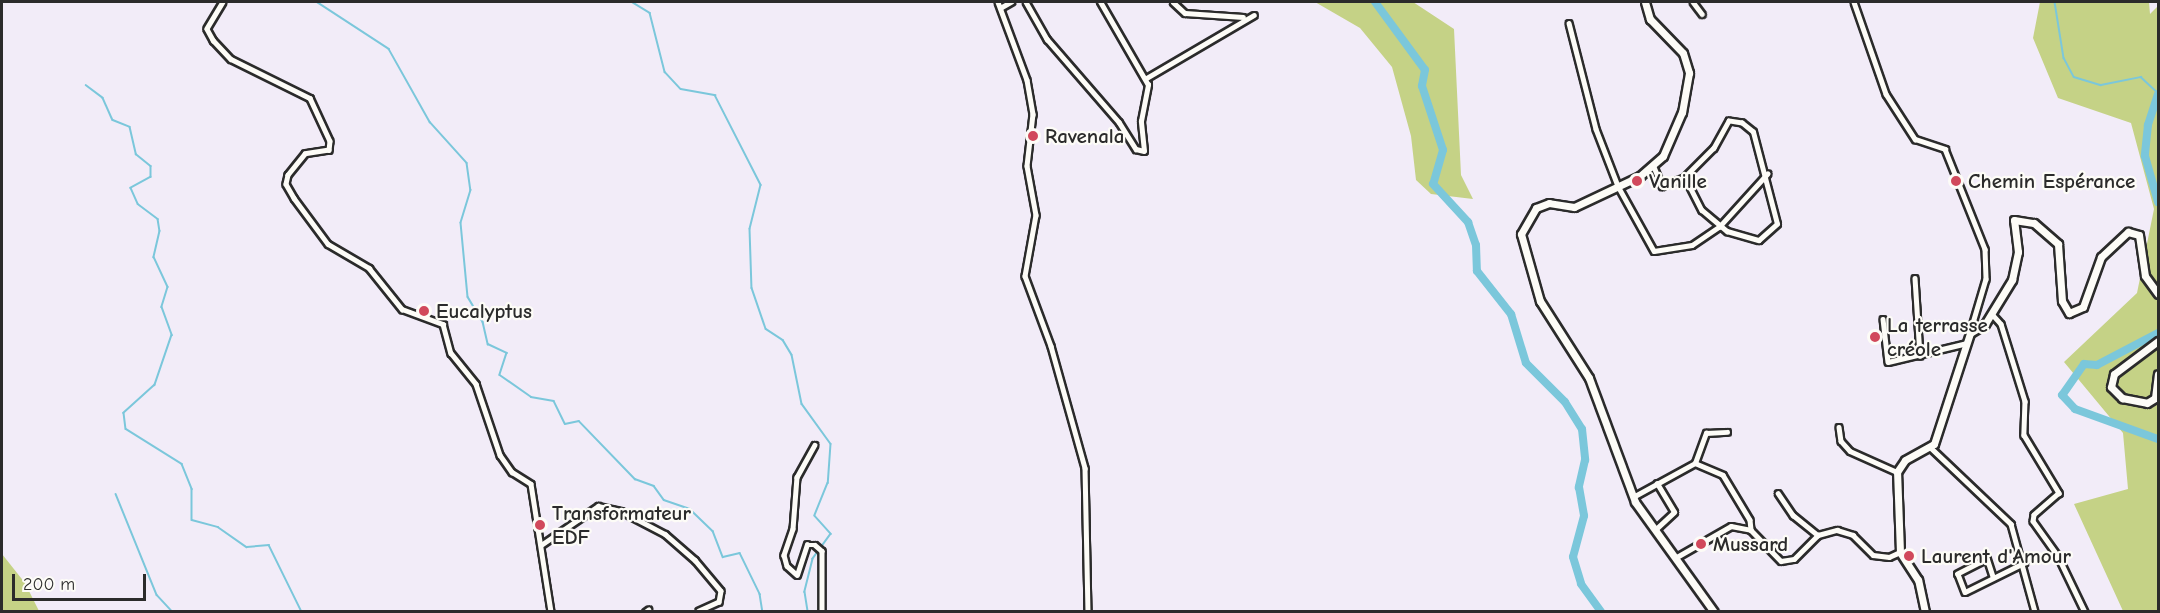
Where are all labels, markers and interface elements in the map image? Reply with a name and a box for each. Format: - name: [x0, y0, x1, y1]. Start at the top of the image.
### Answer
- place label: Ravenala: [1045, 123, 1124, 149]
- marker: Ravenala: [1026, 129, 1040, 143]
- place label: Vanille: [1649, 168, 1707, 194]
- place label: Chemin Espérance: [1968, 168, 2135, 194]
- marker: Vanille: [1630, 174, 1644, 188]
- marker: Chemin Espérance: [1949, 174, 1963, 188]
- place label: Eucalyptus: [436, 298, 532, 324]
- marker: Eucalyptus: [417, 304, 431, 318]
- place label: La terrasse créole: [1887, 312, 1988, 362]
- marker: La terrasse créole: [1868, 330, 1882, 344]
- place label: Transformateur EDF: [552, 500, 691, 550]
- marker: Transformateur EDF: [533, 518, 547, 532]
- place label: Mussard: [1713, 531, 1788, 557]
- marker: Mussard: [1694, 537, 1708, 551]
- place label: Laurent d'Amour: [1921, 543, 2071, 569]
- marker: Laurent d'Amour: [1902, 549, 1916, 563]
- scale bar: [15, 562, 148, 600]
- text: 200 m: [23, 574, 75, 595]

